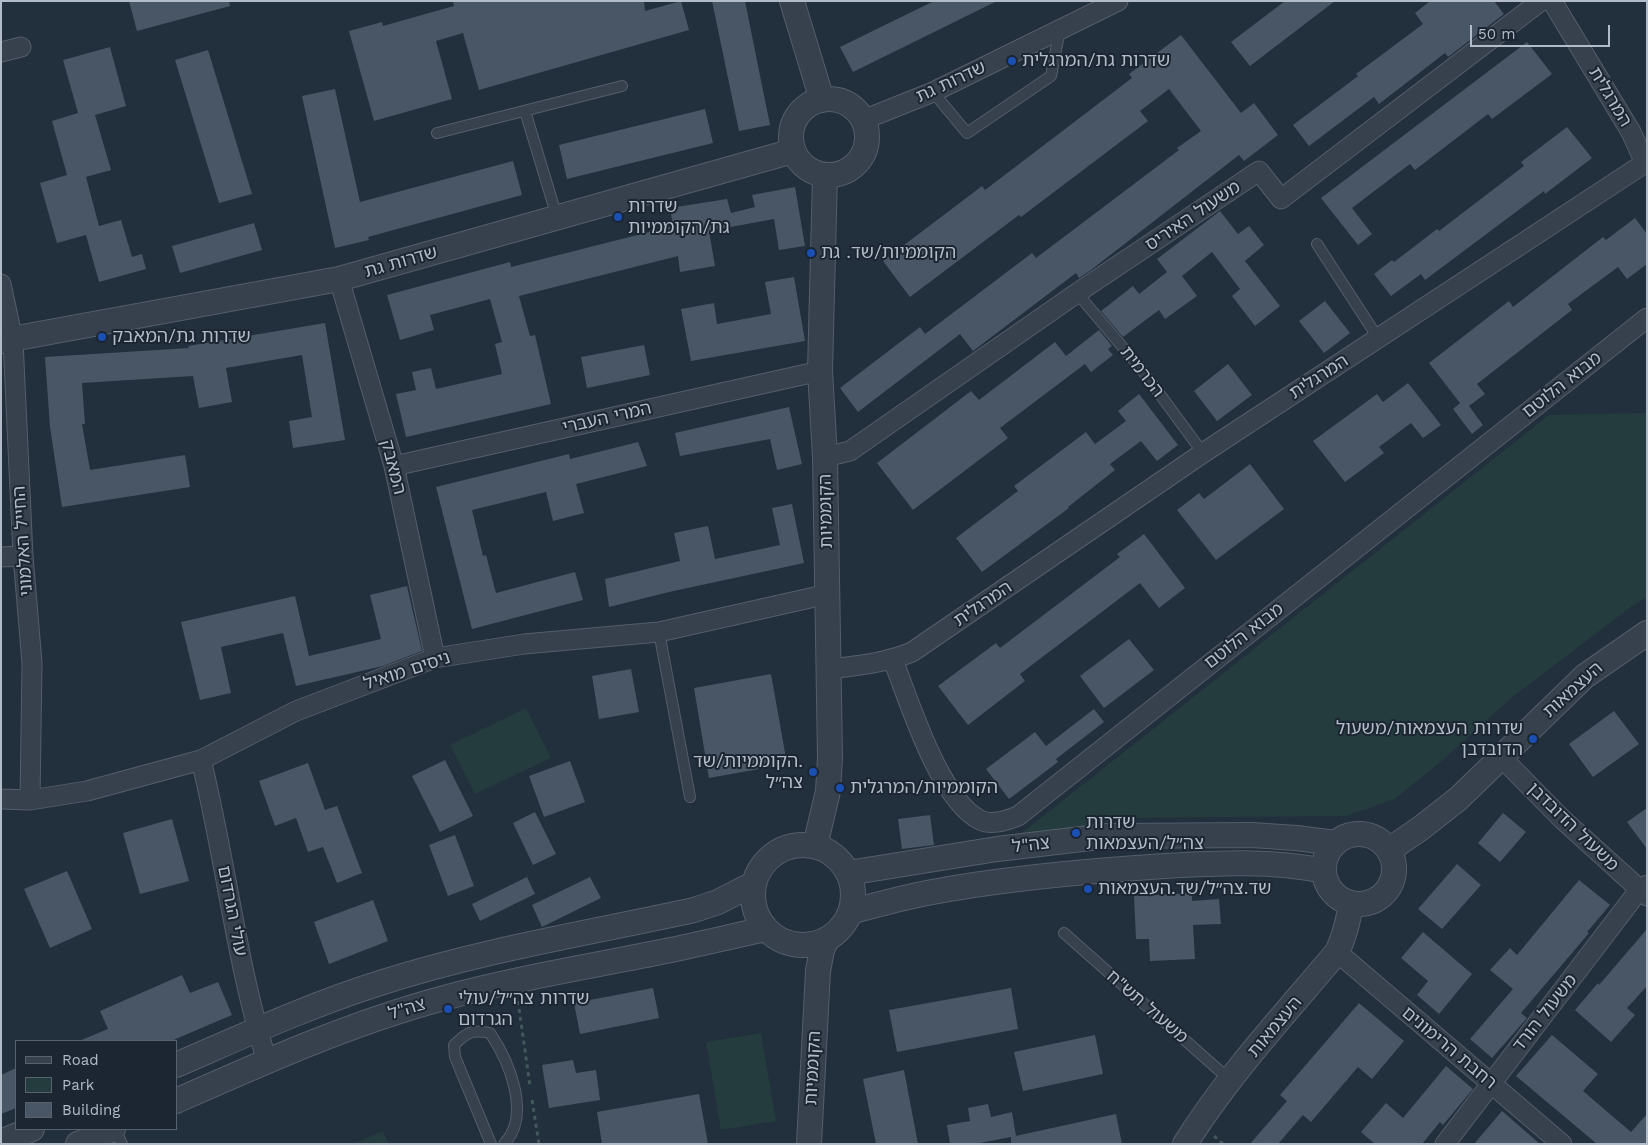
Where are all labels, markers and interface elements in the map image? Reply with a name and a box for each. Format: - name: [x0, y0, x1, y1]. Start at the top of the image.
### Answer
- scale bar: [1473, 15, 1613, 47]
- text: 50 m: [1478, 25, 1515, 43]
- place label: שדרות גת/המרגלית: [1022, 50, 1170, 72]
- marker: שדרות גת/המרגלית: [1006, 55, 1018, 67]
- street label: שדרות גת: [913, 56, 989, 108]
- street label: המרגלית: [1584, 63, 1636, 131]
- street label: משעול האיריס: [1141, 176, 1245, 256]
- place label: שדרות גת/הקוממיות: [628, 196, 729, 238]
- marker: שדרות גת/הקוממיות: [612, 211, 624, 223]
- street label: שדרות גת: [362, 241, 440, 283]
- place label: הקוממיות/שד. גת: [821, 242, 956, 264]
- marker: הקוממיות/שד. גת: [805, 247, 817, 259]
- place label: שדרות גת/המאבק: [112, 326, 251, 348]
- marker: שדרות גת/המאבק: [96, 331, 108, 343]
- street label: הכרמית: [1115, 342, 1169, 402]
- street label: מבוא הלוטם: [1518, 347, 1606, 423]
- street label: המרגלית: [1286, 350, 1352, 404]
- street label: המרי העברי: [560, 397, 654, 439]
- street label: המאבק: [376, 437, 410, 497]
- street label: הקוממיות: [815, 474, 837, 548]
- street label: החייל האלמוני: [8, 485, 38, 597]
- street label: המרגלית: [950, 577, 1016, 631]
- street label: מבוא הלוטם: [1200, 598, 1288, 674]
- street label: ניסים מואיל: [361, 647, 453, 695]
- street label: העצמאות: [1539, 658, 1607, 722]
- place label: שדרות העצמאות/משעול הדובדבן: [1336, 718, 1523, 761]
- marker: שדרות העצמאות/משעול הדובדבן: [1527, 733, 1539, 745]
- place label: הקוממיות/שד. צה״ל: [693, 751, 803, 794]
- marker: הקוממיות/שד. צה״ל: [807, 766, 819, 778]
- place label: הקוממיות/המרגלית: [850, 777, 998, 799]
- street label: משעול הדובדבן: [1523, 778, 1623, 876]
- marker: הקוממיות/המרגלית: [834, 782, 846, 794]
- place label: שדרות צה״ל/העצמאות: [1086, 812, 1204, 854]
- marker: שדרות צה״ל/העצמאות: [1070, 827, 1082, 839]
- street label: צה"ל: [1011, 832, 1051, 858]
- street label: עולי הגרדום: [213, 864, 251, 958]
- place label: שד.צה״ל/שד.העצמאות: [1098, 878, 1271, 900]
- marker: שד.צה״ל/שד.העצמאות: [1082, 883, 1094, 895]
- street label: משעול תש"ח: [1102, 966, 1192, 1048]
- street label: משעול הורד: [1508, 970, 1582, 1056]
- place label: שדרות צה״ל/עולי הגרדום: [458, 988, 589, 1030]
- street label: העצמאות: [1243, 992, 1307, 1062]
- street label: צה"ל: [386, 993, 428, 1025]
- street label: רחבת הרימונים: [1397, 1002, 1501, 1094]
- marker: שדרות צה״ל/עולי הגרדום: [442, 1003, 454, 1015]
- street label: הקוממיות: [800, 1030, 826, 1106]
- legend: [15, 1040, 178, 1130]
- text: Road: [62, 1051, 99, 1069]
- text: Park: [62, 1076, 94, 1094]
- text: Building: [62, 1101, 120, 1119]

